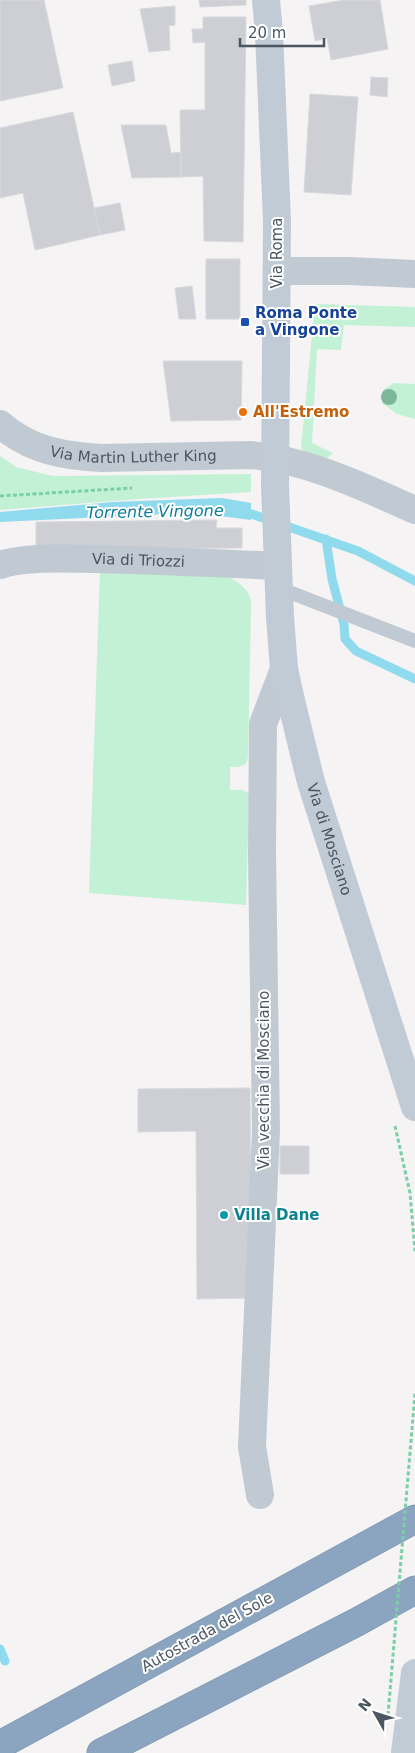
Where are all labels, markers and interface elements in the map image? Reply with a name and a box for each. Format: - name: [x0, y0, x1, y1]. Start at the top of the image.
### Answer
- scale bar: [240, 15, 324, 47]
- text: 20 m: [248, 24, 286, 42]
- street label: Via Roma: [268, 218, 286, 288]
- place label: Roma Ponte a Vingone: [255, 304, 357, 339]
- marker: Roma Ponte a Vingone: [239, 316, 251, 328]
- place label: All'Estremo: [253, 403, 349, 421]
- marker: All'Estremo: [237, 406, 249, 418]
- street label: Via Martin Luther King: [48, 442, 217, 467]
- water label: Torrente Vingone: [86, 501, 224, 522]
- street label: Via di Triozzi: [92, 550, 185, 571]
- street label: Via di Mosciano: [303, 781, 356, 898]
- street label: Via vecchia di Mosciano: [255, 991, 273, 1169]
- place label: Villa Dane: [234, 1206, 320, 1224]
- marker: Villa Dane: [218, 1209, 230, 1221]
- street label: Autostrada del Sole: [138, 1588, 276, 1676]
- north arrow: [350, 1688, 400, 1738]
- text: N: [355, 1695, 375, 1714]

